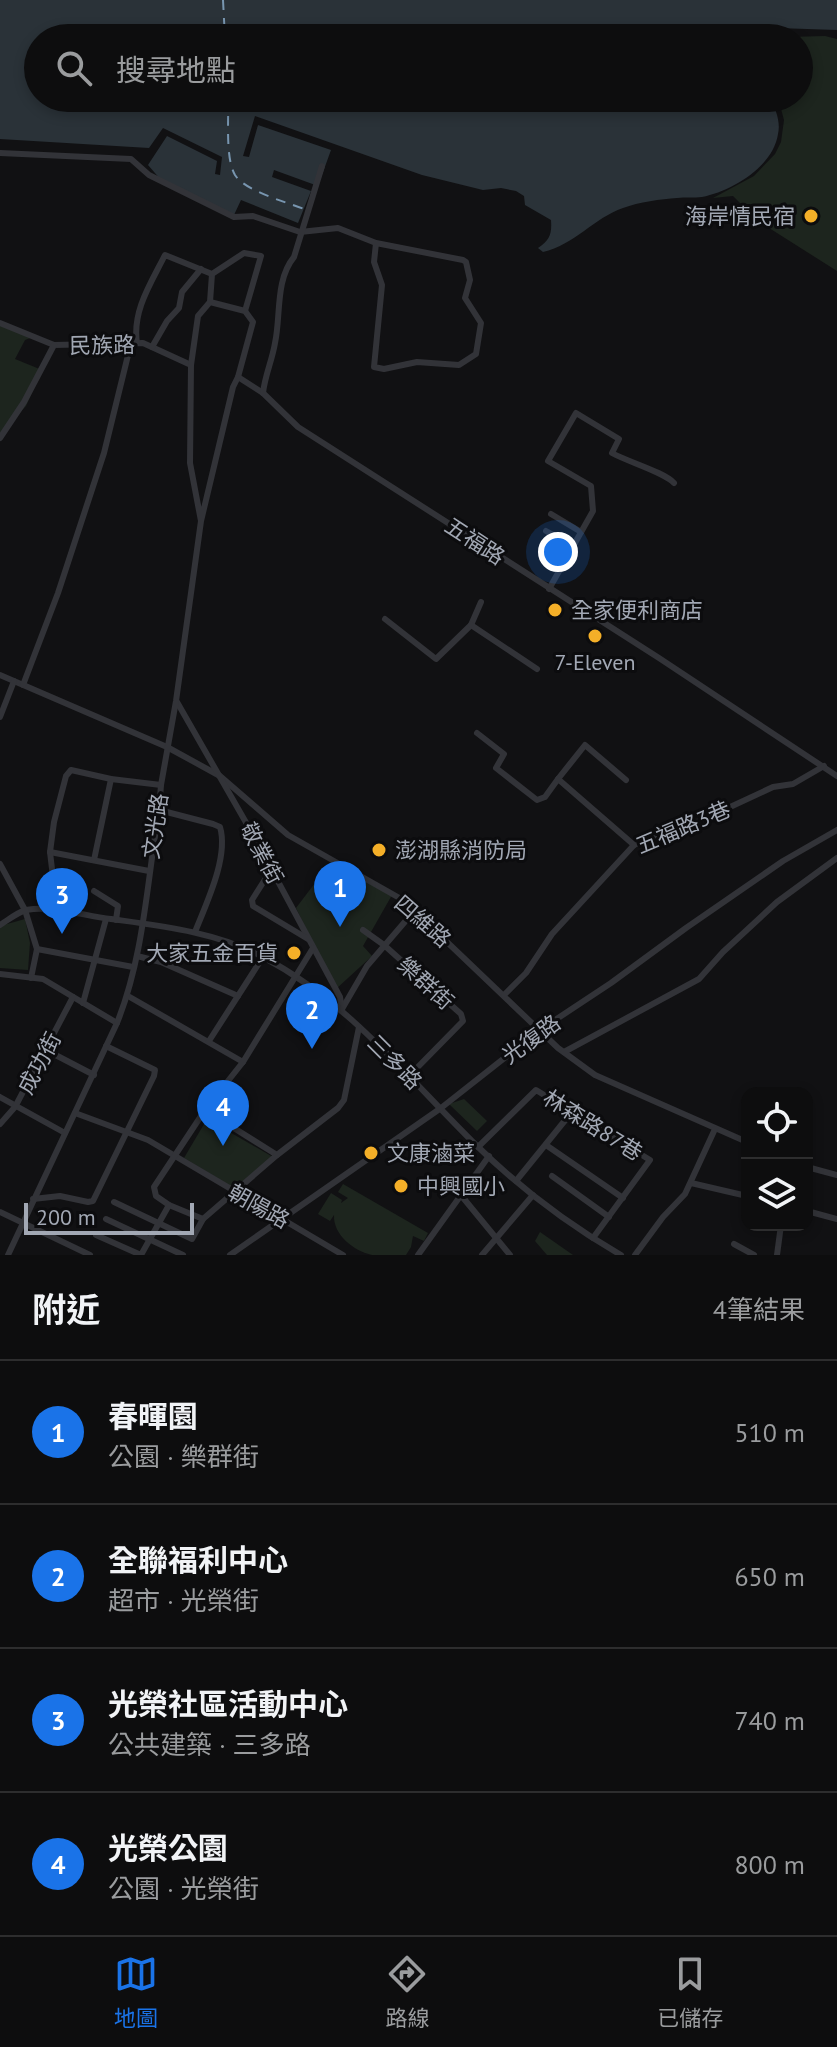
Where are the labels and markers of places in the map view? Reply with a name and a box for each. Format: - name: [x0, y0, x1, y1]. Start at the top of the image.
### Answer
- place label: 海岸情民宿: [685, 202, 795, 230]
- marker: 海岸情民宿: [802, 207, 820, 225]
- place label: 全家便利商店: [571, 596, 703, 624]
- marker: 全家便利商店: [546, 601, 564, 619]
- marker: 7-Eleven: [586, 627, 604, 645]
- place label: 7-Eleven: [555, 648, 635, 676]
- place label: 澎湖縣消防局: [395, 836, 527, 864]
- marker: 澎湖縣消防局: [370, 841, 388, 859]
- pin: 1: [314, 861, 366, 927]
- pin: 3: [36, 868, 88, 934]
- place label: 大家五金百貨: [146, 939, 278, 967]
- marker: 大家五金百貨: [285, 944, 303, 962]
- pin: 2: [286, 983, 338, 1049]
- pin: 4: [197, 1080, 249, 1146]
- place label: 文康滷菜: [387, 1139, 475, 1167]
- marker: 文康滷菜: [362, 1144, 380, 1162]
- place label: 中興國小: [417, 1172, 505, 1200]
- marker: 中興國小: [392, 1177, 410, 1195]

